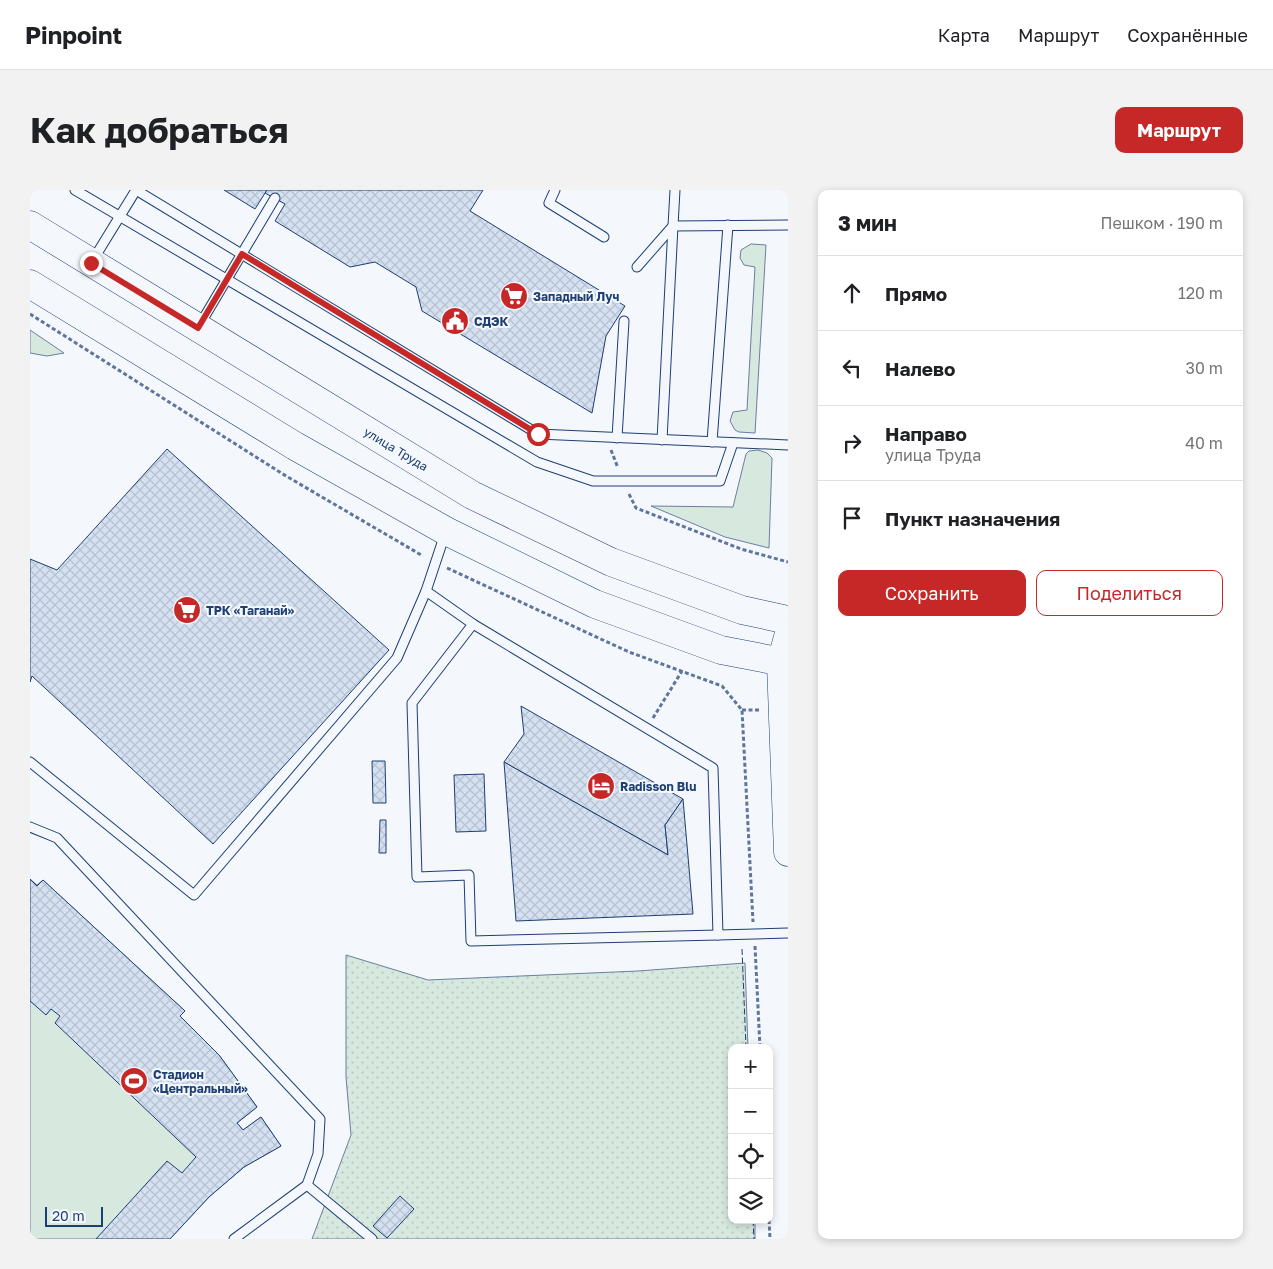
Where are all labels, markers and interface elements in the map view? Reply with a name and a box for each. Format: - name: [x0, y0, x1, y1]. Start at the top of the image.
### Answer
- text: Pinpoint: [25, 20, 122, 49]
- text: Карта: [938, 24, 990, 46]
- text: Маршрут: [1018, 24, 1099, 46]
- text: Сохранённые: [1127, 24, 1248, 46]
- button: Маршрут: [1115, 107, 1243, 153]
- text: Как добраться: [30, 109, 288, 151]
- text: 3 мин: [838, 210, 897, 236]
- text: Пешком · 190 m: [1100, 213, 1223, 233]
- route end: [80, 252, 103, 275]
- icon: ahead: [838, 279, 866, 307]
- supermarket icon: Западный Луч: [499, 281, 529, 311]
- text: Прямо: [885, 282, 947, 305]
- text: 120 m: [1178, 283, 1223, 303]
- place label: Западный Луч: [533, 289, 619, 304]
- public building icon: СДЭК: [440, 306, 470, 336]
- place label: СДЭК: [474, 314, 509, 329]
- icon: left: [838, 354, 866, 382]
- text: Налево: [885, 357, 955, 380]
- text: 30 m: [1186, 358, 1223, 378]
- text: Направо: [885, 422, 967, 445]
- route start: [527, 423, 550, 446]
- street label: улица Труда: [361, 424, 431, 474]
- icon: right: [838, 429, 866, 457]
- text: 40 m: [1185, 433, 1223, 453]
- text: улица Труда: [885, 445, 981, 465]
- icon: arrive: [838, 504, 866, 532]
- text: Пункт назначения: [885, 507, 1060, 530]
- button: Сохранить: [838, 570, 1026, 616]
- button: Поделиться: [1036, 570, 1223, 616]
- supermarket icon: ТРК «Таганай»: [172, 595, 202, 625]
- place label: ТРК «Таганай»: [206, 603, 295, 618]
- hotel icon: Radisson Blu: [586, 771, 616, 801]
- place label: Radisson Blu: [620, 779, 696, 794]
- map controls: [728, 1044, 773, 1224]
- button: +: [728, 1044, 773, 1089]
- sports icon: Стадион «Центральный»: [119, 1066, 149, 1096]
- place label: Стадион «Центральный»: [153, 1067, 248, 1096]
- button: −: [728, 1089, 773, 1134]
- button: locate: [728, 1134, 773, 1179]
- button: layers: [728, 1179, 773, 1224]
- scale bar: [45, 1204, 102, 1227]
- text: 20 m: [52, 1207, 85, 1224]

